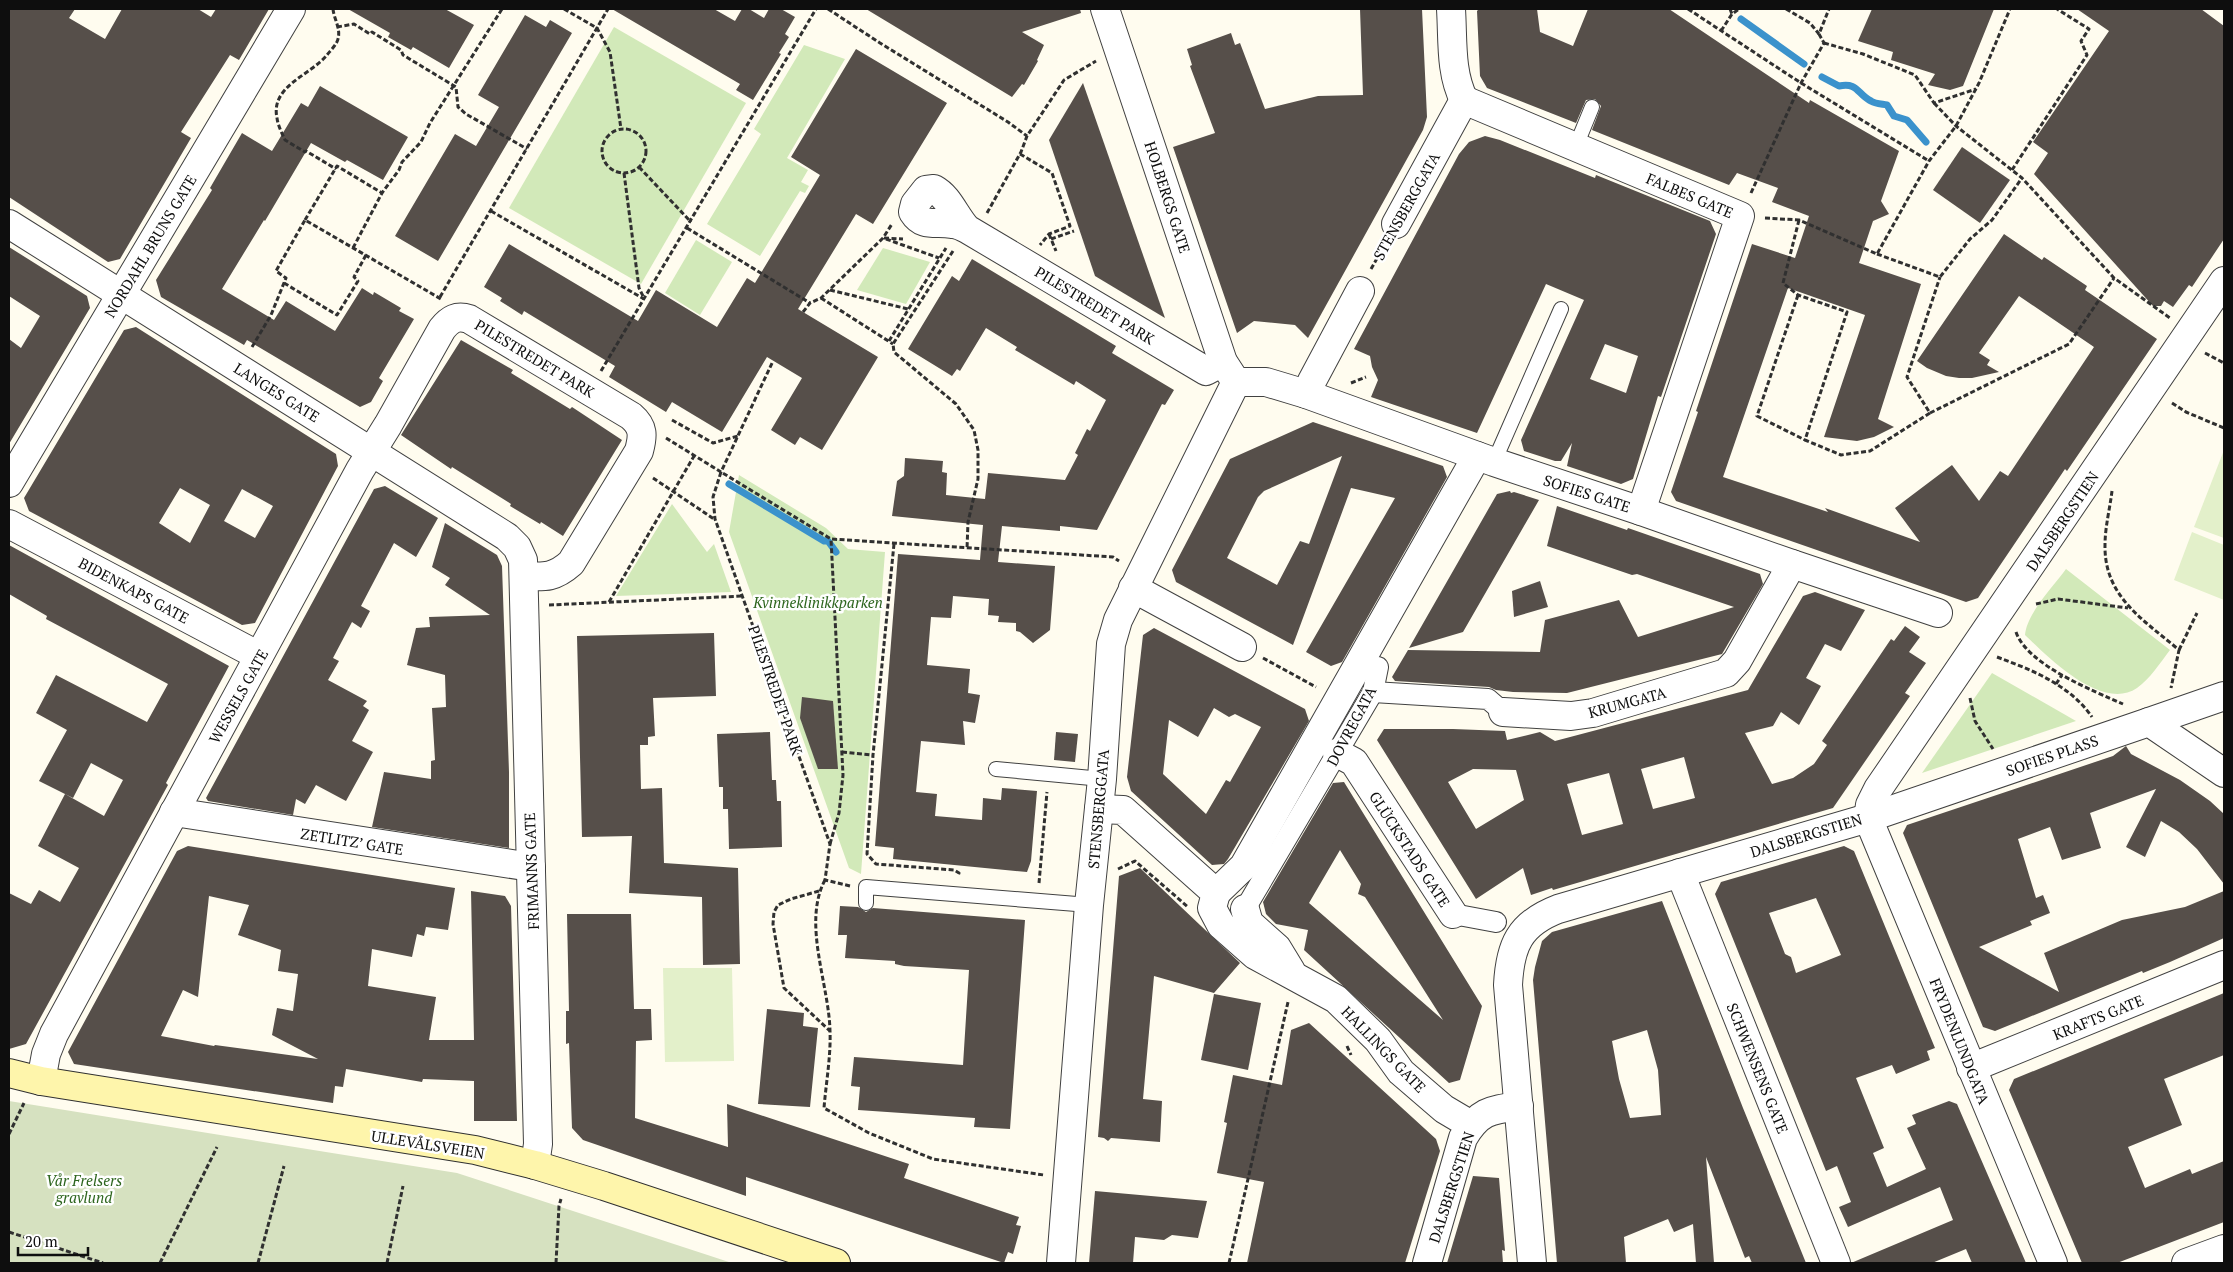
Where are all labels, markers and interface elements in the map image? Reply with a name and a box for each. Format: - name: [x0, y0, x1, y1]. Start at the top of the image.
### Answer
- street label: HOLBERGS GATE: [1140, 138, 1196, 256]
- street label: STENSBERGGATA: [1368, 148, 1444, 263]
- street label: FALBES GATE: [1643, 168, 1737, 222]
- street label: NORDAHL BRUNS GATE: [99, 171, 201, 321]
- street label: PILESTREDET PARK: [1031, 261, 1159, 349]
- street label: PILESTREDET PARK: [471, 314, 599, 402]
- street label: LANGES GATE: [230, 358, 324, 426]
- street label: DALSBERGSTIEN: [2021, 467, 2103, 575]
- street label: SOFIES GATE: [1541, 470, 1633, 516]
- street label: BIDENKAPS GATE: [75, 552, 193, 628]
- park label: Kvinneklinikkparken: [752, 592, 883, 612]
- street label: PILESTREDET PARK: [744, 622, 808, 758]
- street label: WESSELS GATE: [204, 645, 272, 747]
- street label: DOVREGATA: [1322, 682, 1381, 769]
- street label: KRUMGATA: [1586, 682, 1669, 722]
- street label: SOFIES PLASS: [2003, 730, 2101, 780]
- street label: STENSBERGGATA: [1083, 748, 1113, 870]
- street label: GLÜCKSTADS GATE: [1365, 787, 1455, 911]
- street label: DALSBERGSTIEN: [1748, 808, 1864, 862]
- street label: FRIMANNS GATE: [519, 812, 543, 930]
- street label: ZETLITZ’ GATE: [299, 823, 405, 859]
- street label: FRYDENLUNDGATA: [1926, 975, 1995, 1108]
- street label: KRAFTS GATE: [2050, 990, 2146, 1044]
- street label: SCHWENSENS GATE: [1723, 1000, 1793, 1136]
- street label: HALLINGS GATE: [1337, 1001, 1431, 1097]
- street label: ULLEVÅLSVEIEN: [370, 1125, 486, 1163]
- street label: DALSBERGSTIEN: [1424, 1129, 1478, 1245]
- park label: Vår Frelsers gravlund: [46, 1170, 122, 1207]
- scale bar: [18, 1224, 88, 1256]
- text: 20 m: [25, 1231, 58, 1251]

